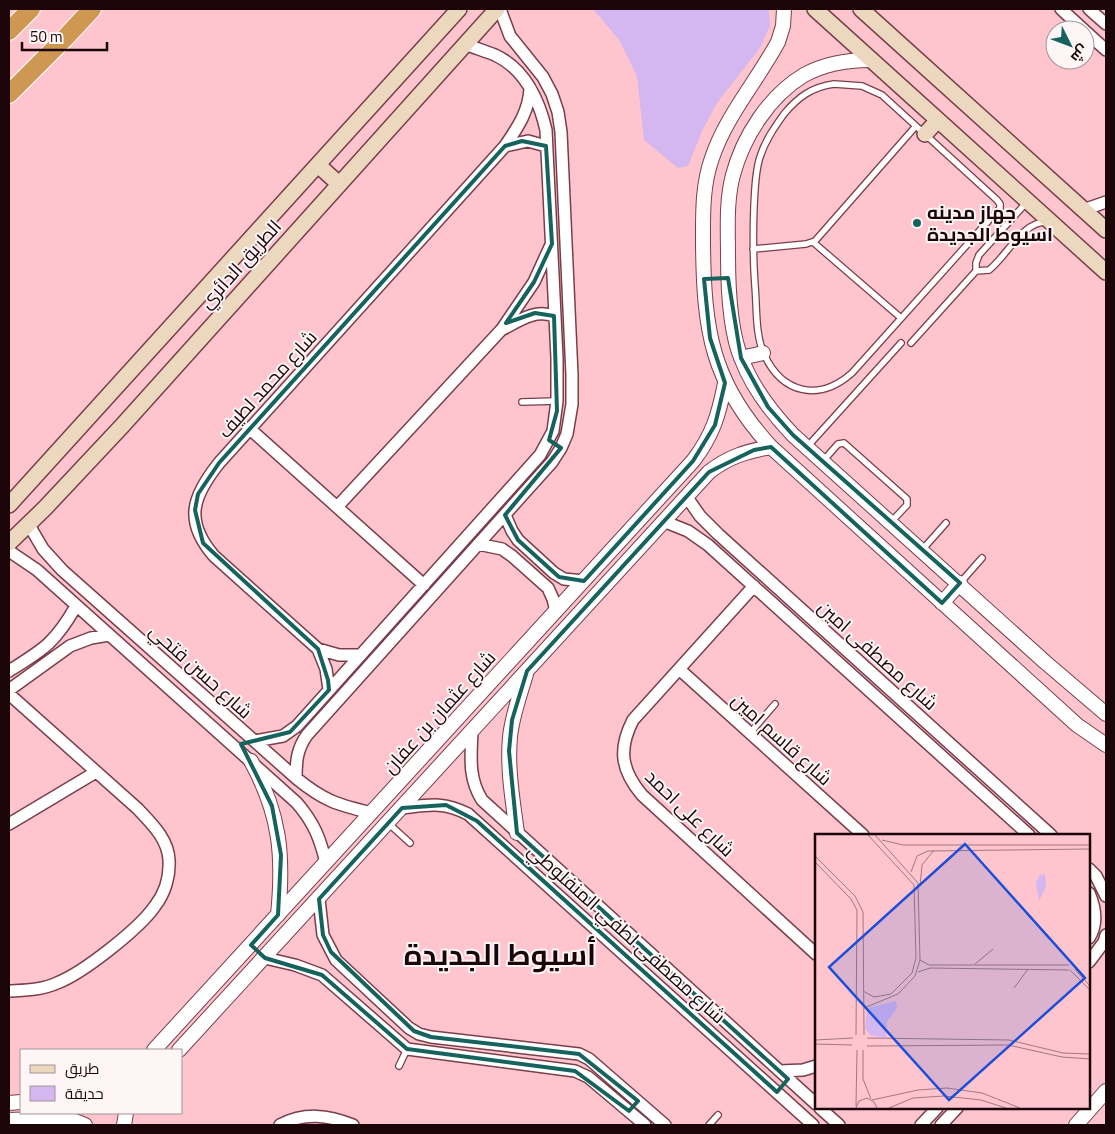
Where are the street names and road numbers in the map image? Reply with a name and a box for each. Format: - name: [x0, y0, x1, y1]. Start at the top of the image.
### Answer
- street label: الطريق الدائري: [192, 213, 288, 315]
- street label: شارع محمد لطيف: [210, 323, 323, 444]
- street label: شارع مصطفى امين: [812, 593, 945, 717]
- street label: شارع حسن فتحي: [143, 616, 259, 726]
- street label: شارع عثمان بن عفان: [375, 644, 502, 780]
- street label: شارع قاسم امين: [726, 685, 839, 792]
- street label: شارع على احمد: [639, 762, 742, 863]
- street label: شارع مصطفى لطفي المنفلوطي: [521, 836, 733, 1030]

